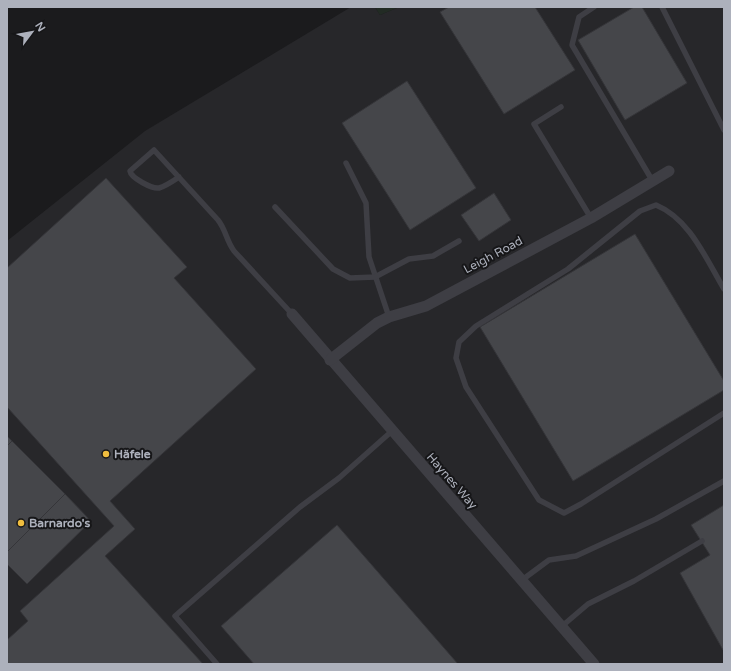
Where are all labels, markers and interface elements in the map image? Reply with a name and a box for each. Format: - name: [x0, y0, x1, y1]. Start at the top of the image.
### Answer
- north arrow: [12, 12, 52, 52]
- text: N: [32, 20, 48, 34]
- street label: Leigh Road: [461, 234, 525, 276]
- place label: Häfele: [114, 447, 151, 461]
- marker: Häfele: [101, 449, 111, 459]
- street label: Haynes Way: [424, 450, 481, 512]
- place label: Barnardo's: [29, 516, 91, 530]
- marker: Barnardo's: [16, 518, 26, 528]

